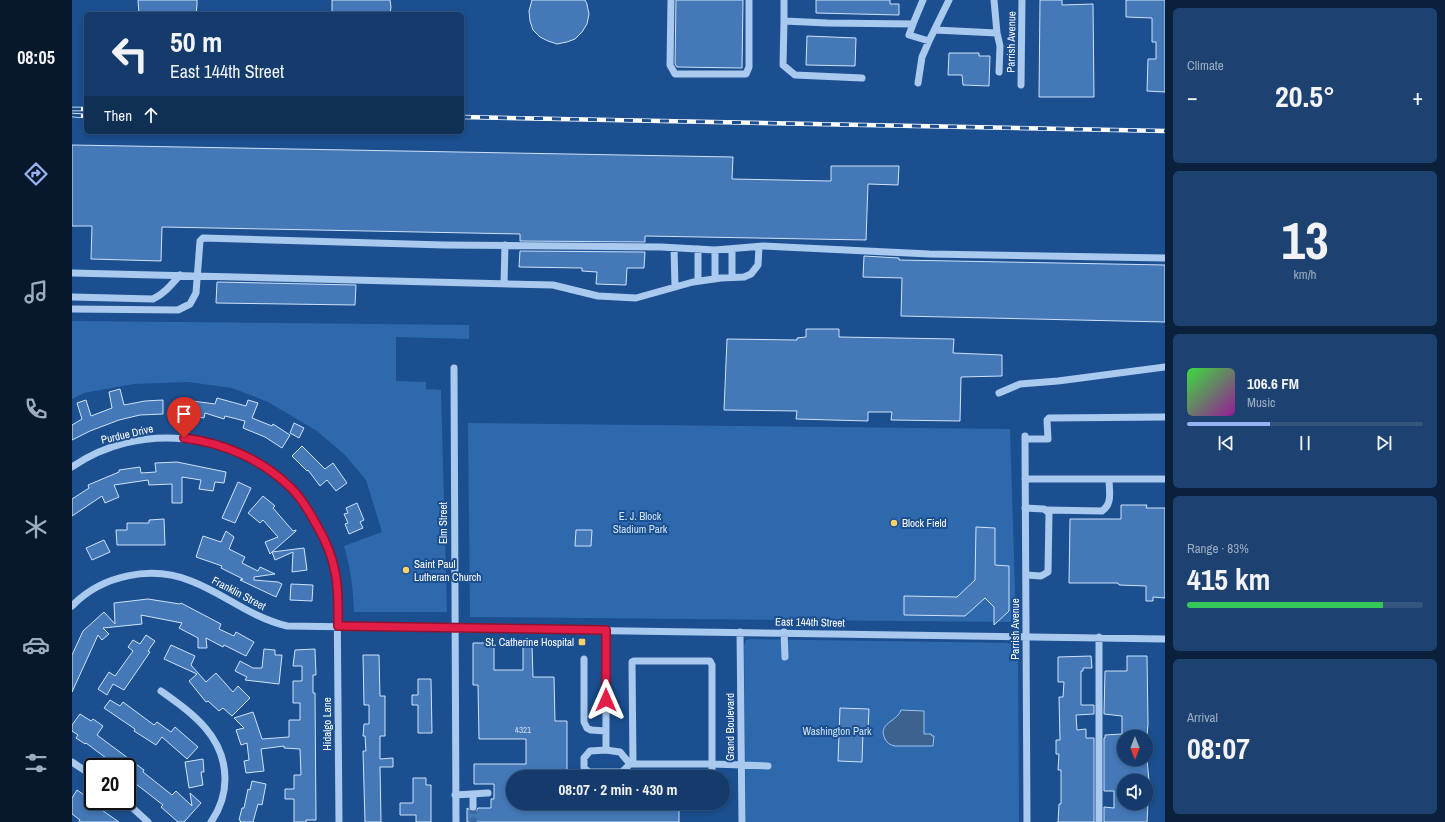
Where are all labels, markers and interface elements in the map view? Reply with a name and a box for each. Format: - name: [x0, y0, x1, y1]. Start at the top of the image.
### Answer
- street label: Parrish Avenue: [1003, 11, 1019, 73]
- text: 50 m: [170, 23, 222, 61]
- icon: left: [104, 28, 156, 80]
- text: 08:05: [17, 45, 55, 70]
- text: Climate: [1187, 57, 1224, 74]
- text: East 144th Street: [170, 59, 284, 84]
- text: 20.5°: [1275, 76, 1335, 116]
- text: −: [1187, 82, 1198, 112]
- text: +: [1412, 82, 1423, 112]
- icon: ahead: [140, 104, 162, 126]
- text: Then: [104, 105, 132, 126]
- icon: directions: [22, 160, 50, 188]
- text: 13: [1281, 205, 1329, 275]
- text: km/h: [1293, 266, 1317, 283]
- icon: music: [22, 278, 50, 306]
- text: 106.6 FM: [1247, 373, 1299, 394]
- text: Music: [1247, 394, 1275, 411]
- icon: phone: [22, 395, 50, 423]
- pin: [167, 397, 201, 438]
- icon: arrive: [173, 403, 195, 425]
- street label: Purdue Drive: [100, 421, 154, 447]
- icon: previous: [1215, 432, 1237, 454]
- icon: pause: [1294, 432, 1316, 454]
- icon: next: [1373, 432, 1395, 454]
- street label: Elm Street: [436, 501, 450, 544]
- park label: E. J. Block Stadium Park: [613, 509, 668, 536]
- icon: climate: [22, 513, 50, 541]
- place label: Block Field: [902, 516, 947, 530]
- marker: Block Field: [889, 518, 899, 528]
- text: Range · 83%: [1187, 540, 1249, 557]
- place label: Saint Paul Lutheran Church: [414, 557, 481, 584]
- text: 415 km: [1187, 559, 1270, 599]
- marker: Saint Paul Lutheran Church: [401, 565, 411, 575]
- street label: Franklin Street: [210, 573, 269, 613]
- street label: Parrish Avenue: [1008, 598, 1022, 660]
- street label: East 144th Street: [775, 614, 845, 630]
- icon: car: [22, 631, 50, 659]
- place label: St. Catherine Hospital: [485, 635, 574, 649]
- marker: St. Catherine Hospital: [577, 637, 587, 647]
- position arrow: [585, 679, 627, 721]
- street label: Grand Boulevard: [723, 693, 737, 761]
- street label: Hidalgo Lane: [320, 697, 334, 751]
- text: Arrival: [1187, 709, 1218, 726]
- house number: 4321: [515, 724, 531, 736]
- park label: Washington Park: [803, 724, 872, 738]
- text: 08:07: [1187, 728, 1250, 768]
- north arrow: [1117, 730, 1153, 766]
- map controls: [1117, 730, 1153, 810]
- icon: filters: [22, 749, 50, 777]
- speed limit sign: 20: [84, 758, 136, 810]
- button: sound: [1117, 774, 1153, 810]
- text: 08:07 · 2 min · 430 m: [559, 779, 677, 800]

